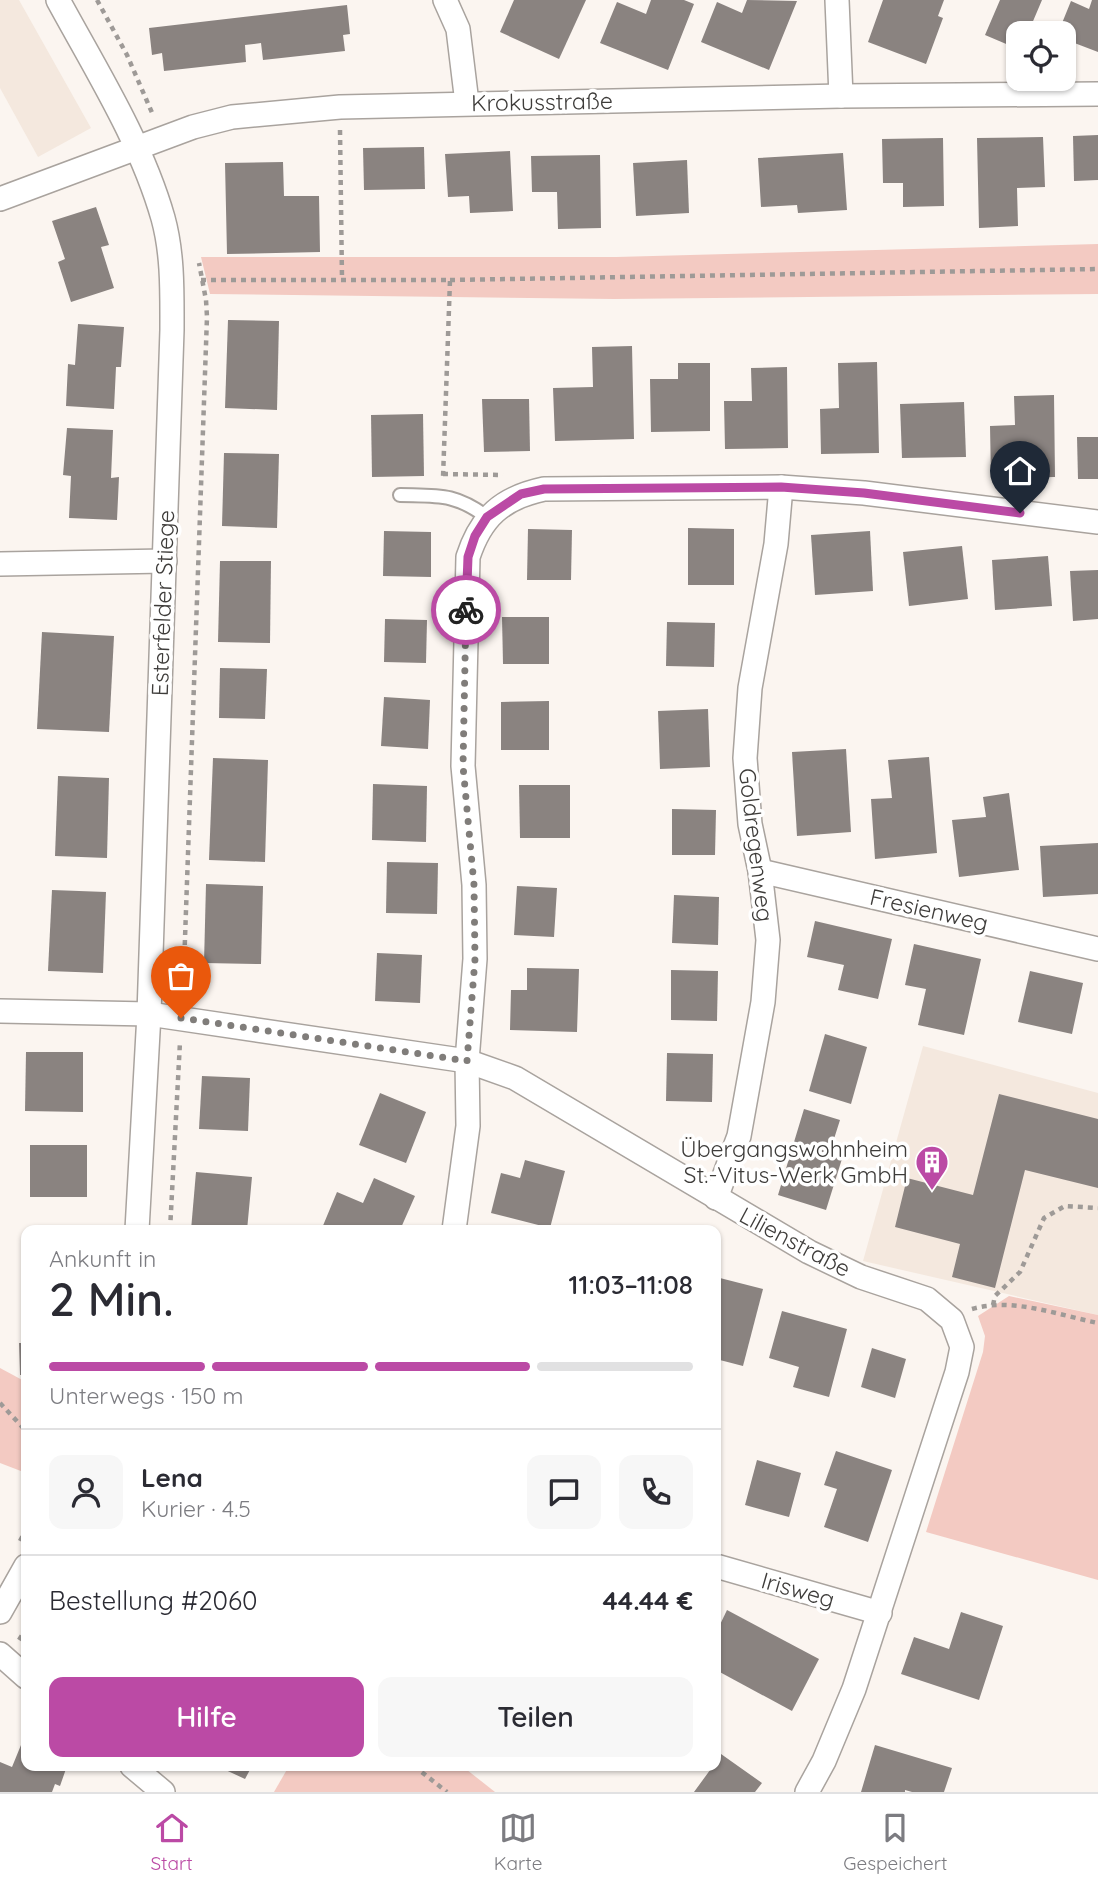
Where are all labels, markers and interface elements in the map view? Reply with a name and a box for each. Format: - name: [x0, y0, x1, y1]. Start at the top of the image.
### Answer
- map controls: [1006, 21, 1076, 91]
- button: locate: [1006, 21, 1076, 91]
- street label: Krokusstraße: [471, 86, 613, 117]
- pin: [990, 441, 1050, 513]
- icon: home: [1001, 452, 1039, 490]
- street label: Esterfelder Stiege: [145, 509, 180, 697]
- courier: [431, 575, 501, 645]
- icon: bike: [447, 591, 485, 629]
- street label: Goldregenweg: [733, 766, 780, 924]
- street label: Fresienweg: [867, 882, 991, 937]
- pin: [151, 946, 211, 1018]
- icon: bag: [162, 957, 200, 995]
- place label: Übergangswohnheim St.-Vitus-Werk GmbH: [680, 1134, 908, 1189]
- building icon: Übergangswohnheim St.-Vitus-Werk GmbH: [913, 1143, 951, 1192]
- street label: Lilienstraße: [735, 1200, 856, 1283]
- text: Ankunft in: [49, 1244, 156, 1273]
- text: 11:03–11:08: [569, 1268, 693, 1301]
- text: 2 Min.: [49, 1270, 174, 1328]
- text: Unterwegs · 150 m: [49, 1381, 244, 1410]
- button: person: [49, 1455, 123, 1529]
- button: chat: [527, 1455, 601, 1529]
- button: phone: [619, 1455, 693, 1529]
- text: Lena: [141, 1461, 203, 1494]
- text: Kurier · 4.5: [141, 1494, 251, 1523]
- street label: Irisweg: [758, 1565, 838, 1614]
- text: Bestellung #2060: [49, 1584, 257, 1617]
- text: 44.44 €: [603, 1584, 693, 1617]
- button: Hilfe: [49, 1677, 364, 1757]
- button: Teilen: [378, 1677, 693, 1757]
- tab: Start: [150, 1809, 193, 1875]
- tab: Karte: [494, 1809, 542, 1875]
- tab: Gespeichert: [843, 1809, 948, 1875]

